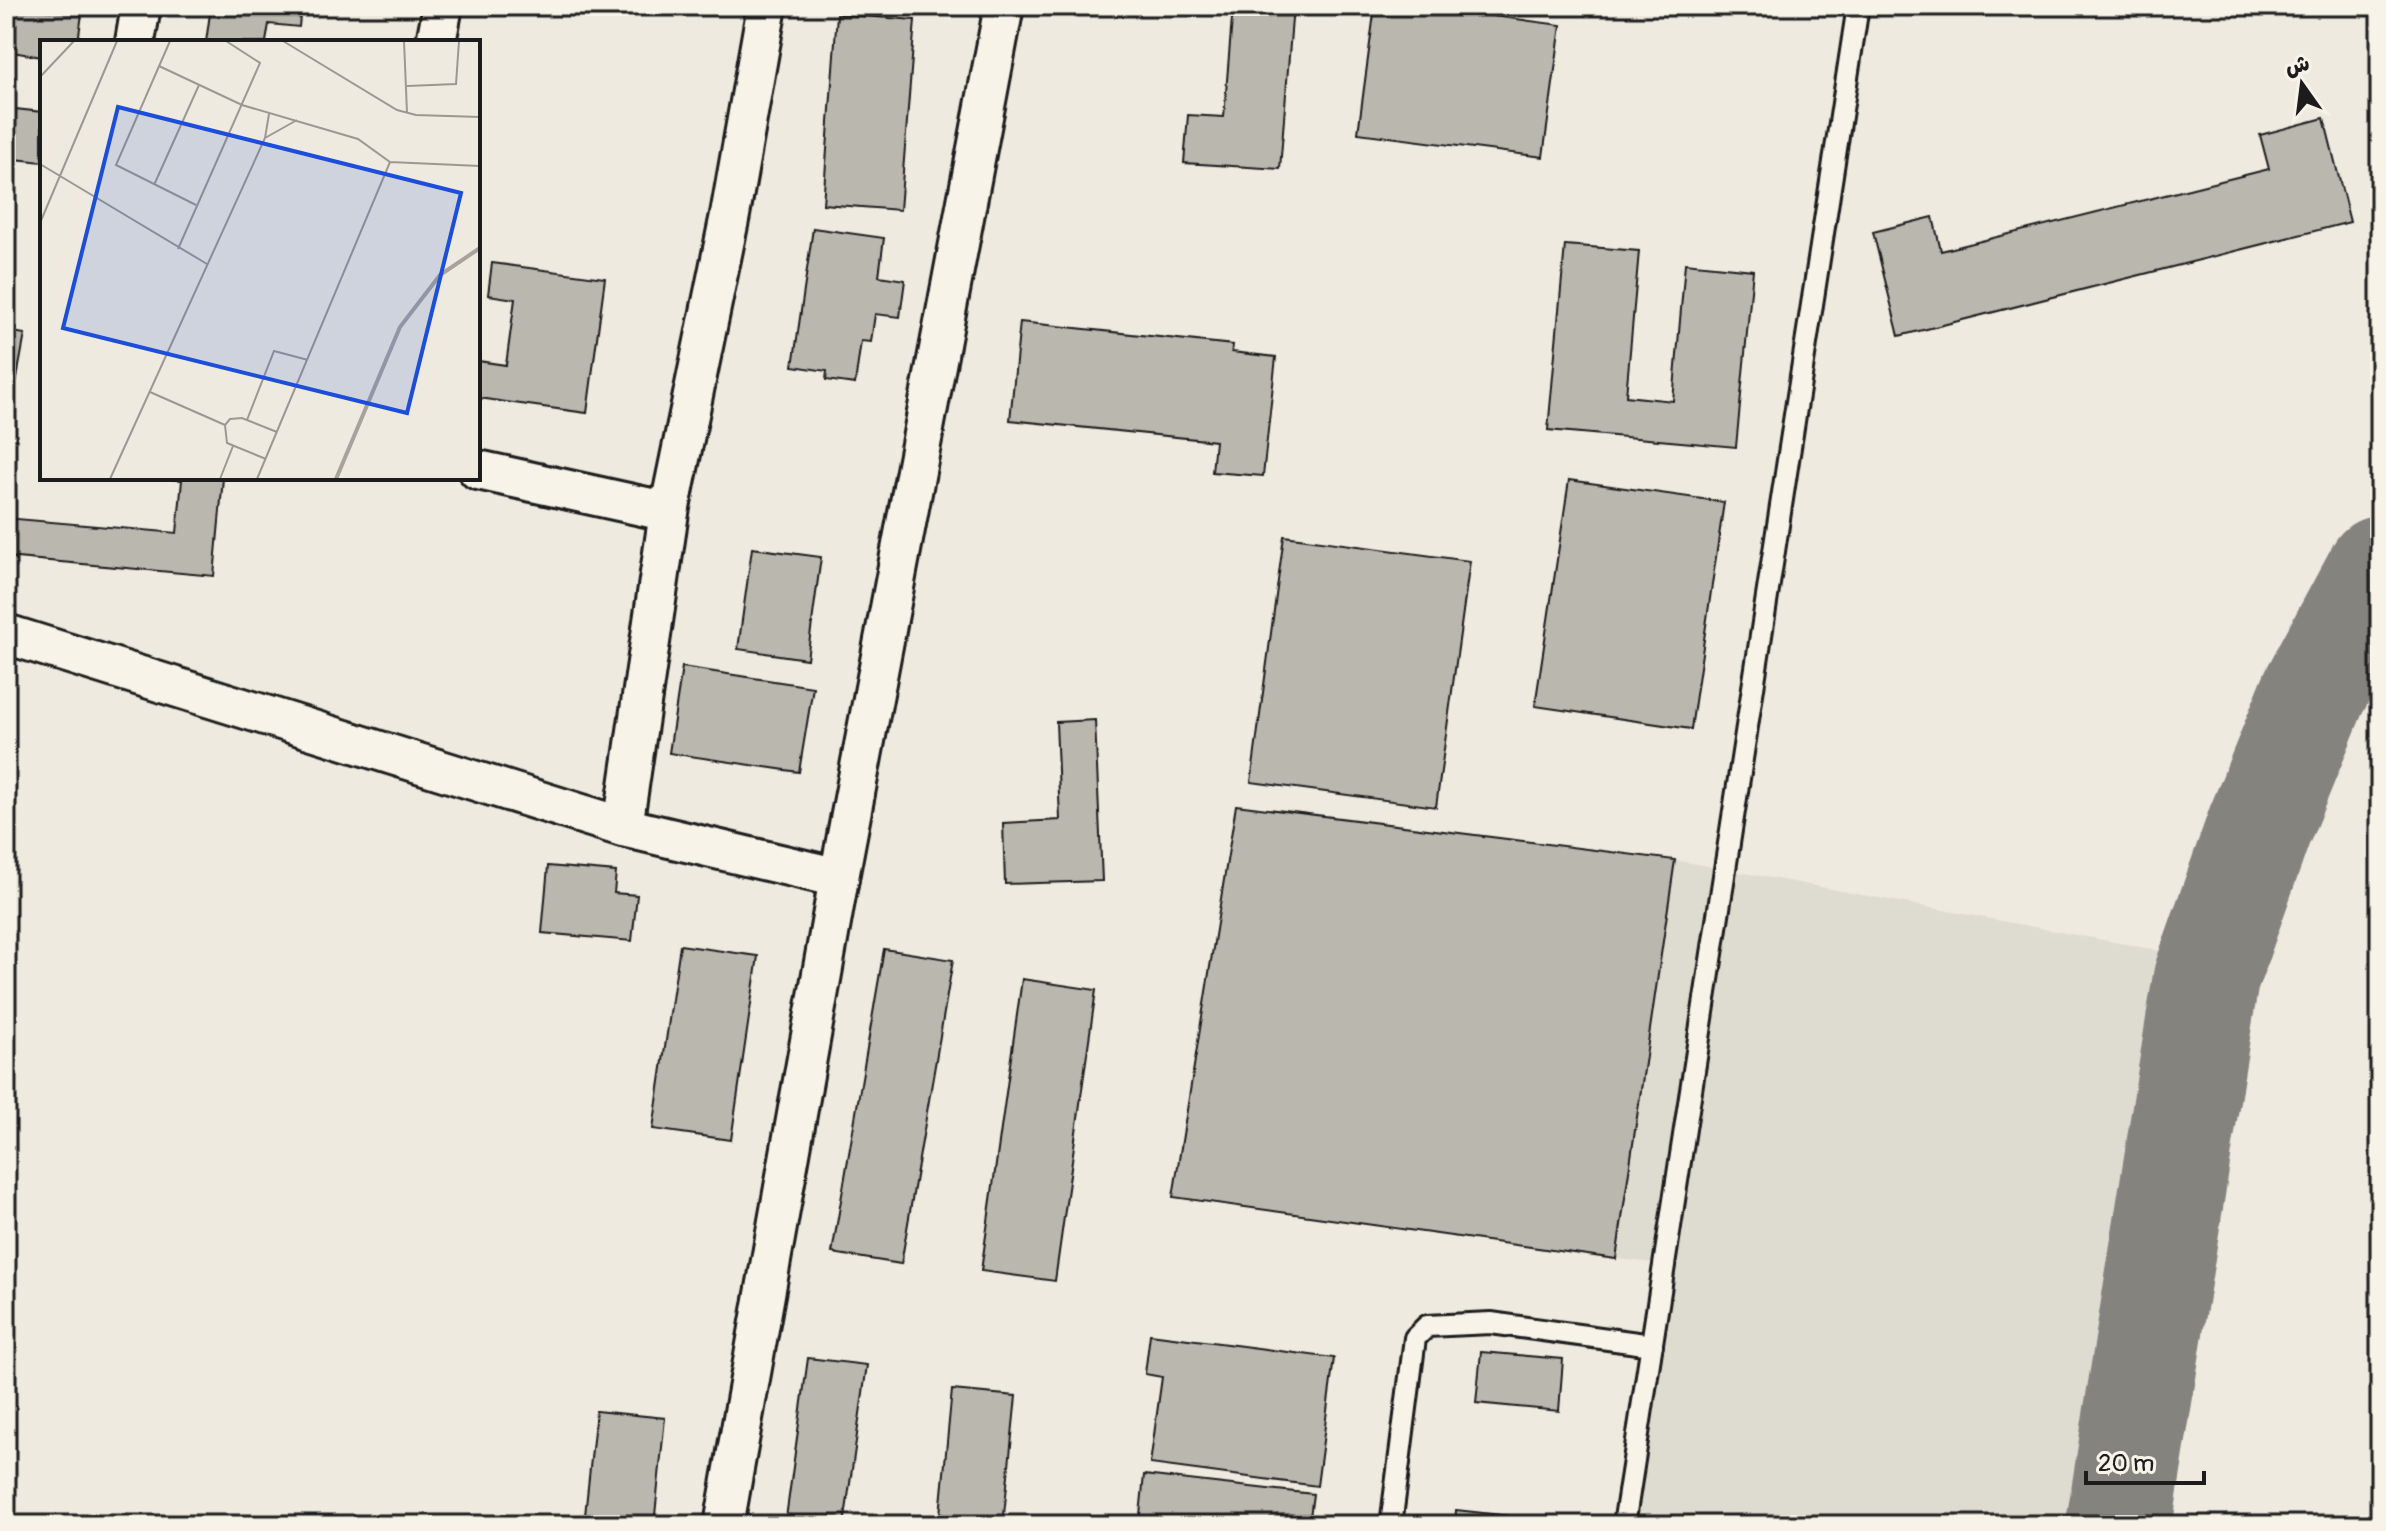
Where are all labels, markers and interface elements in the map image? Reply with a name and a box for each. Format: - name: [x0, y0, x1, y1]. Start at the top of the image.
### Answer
- inset map: [40, 40, 480, 480]
- north arrow: [2262, 44, 2342, 124]
- text: ش: [2282, 49, 2313, 82]
- scale bar: [2086, 1435, 2204, 1485]
- text: 20 m: [2098, 1449, 2154, 1478]

